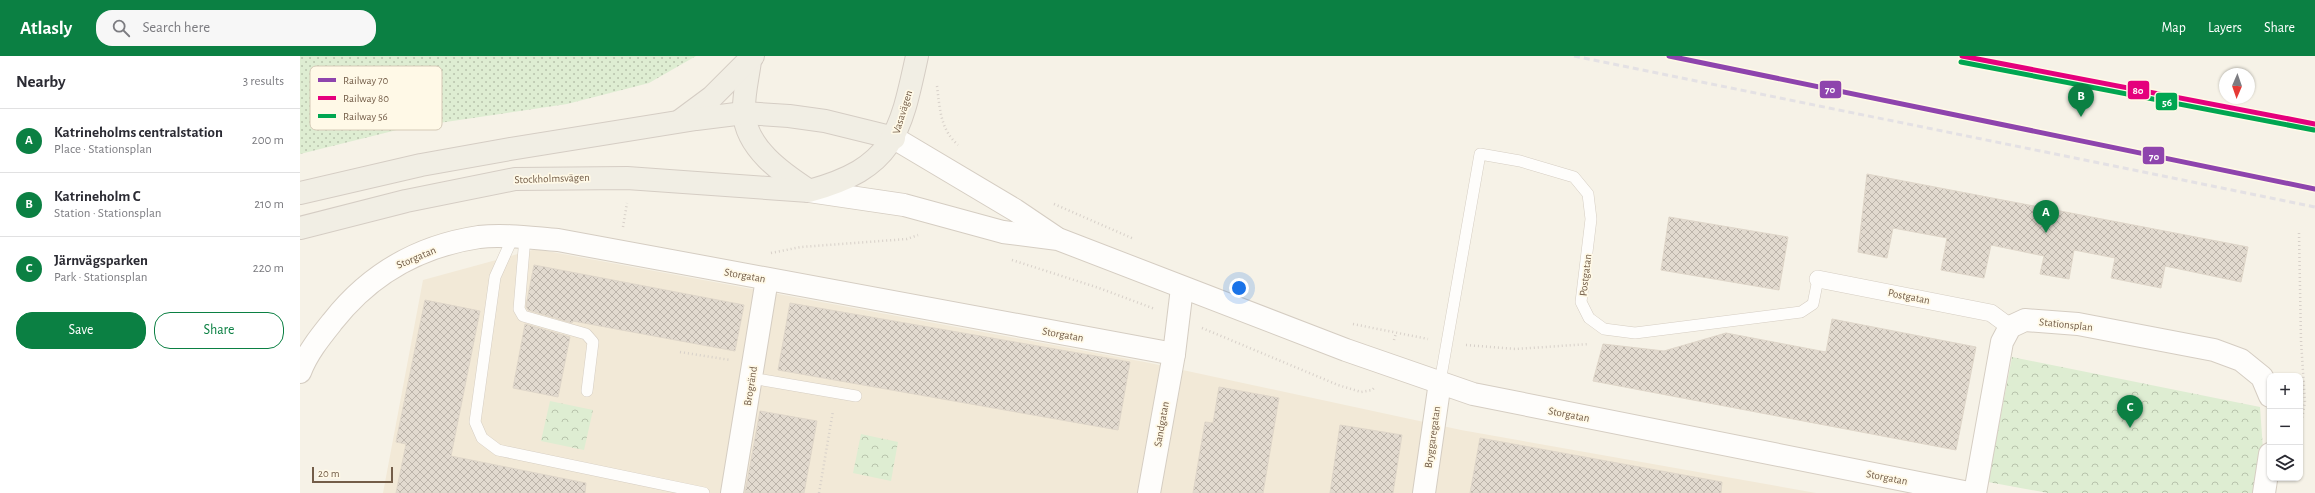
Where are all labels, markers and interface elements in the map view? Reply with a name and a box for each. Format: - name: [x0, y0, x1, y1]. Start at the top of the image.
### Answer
- search box: [96, 10, 376, 46]
- icon: search: [110, 17, 132, 39]
- text: Atlasly: [20, 19, 72, 38]
- text: Search here: [142, 20, 210, 35]
- text: Map: [2161, 21, 2186, 35]
- text: Layers: [2208, 21, 2242, 35]
- text: Share: [2264, 21, 2295, 35]
- legend: [310, 66, 442, 130]
- north arrow: [2219, 68, 2255, 104]
- text: Nearby: [16, 73, 66, 90]
- text: 3 results: [243, 75, 284, 88]
- text: Railway 70: [343, 75, 389, 86]
- line badge: 70: [1819, 80, 1842, 99]
- line badge: 80: [2127, 80, 2150, 100]
- text: 70: [1825, 84, 1836, 95]
- pin: B: [2068, 84, 2094, 117]
- text: 80: [2132, 85, 2144, 96]
- street label: Vasavägen: [891, 89, 914, 135]
- line badge: 56: [2155, 92, 2178, 111]
- text: Railway 80: [343, 93, 389, 104]
- text: 56: [2162, 97, 2172, 108]
- text: Railway 56: [343, 111, 388, 122]
- text: Katrineholms centralstation: [54, 125, 223, 140]
- text: A: [25, 134, 33, 147]
- text: 200 m: [252, 134, 284, 147]
- text: Place · Stationsplan: [54, 143, 152, 156]
- line badge: 70: [2142, 146, 2165, 165]
- text: 70: [2149, 151, 2160, 162]
- street label: Stockholmsvägen: [514, 172, 590, 185]
- text: Katrineholm C: [54, 189, 140, 204]
- text: B: [25, 198, 33, 211]
- text: 210 m: [254, 198, 284, 211]
- pin: A: [2033, 200, 2059, 233]
- text: Station · Stationsplan: [54, 207, 162, 220]
- street label: Storgatan: [395, 244, 438, 271]
- text: Järnvägsparken: [54, 253, 148, 268]
- street label: Postgatan: [1577, 253, 1594, 297]
- text: C: [26, 262, 32, 275]
- text: 220 m: [253, 262, 284, 275]
- street label: Storgatan: [723, 266, 766, 285]
- text: Park · Stationsplan: [54, 271, 147, 284]
- your location: [1229, 278, 1249, 298]
- street label: Postgatan: [1887, 287, 1931, 306]
- button: Save: [16, 312, 146, 349]
- button: Share: [154, 312, 284, 349]
- street label: Stationsplan: [2039, 316, 2093, 333]
- street label: Storgatan: [1041, 325, 1084, 344]
- street label: Brogränd: [742, 365, 759, 407]
- map controls: [2267, 373, 2303, 481]
- button: +: [2267, 373, 2303, 409]
- pin: C: [2117, 395, 2143, 428]
- street label: Sandgatan: [1152, 401, 1171, 448]
- street label: Bryggaregatan: [1423, 405, 1442, 469]
- street label: Storgatan: [1547, 405, 1590, 424]
- button: −: [2267, 409, 2303, 445]
- button: layers: [2267, 445, 2303, 481]
- scale bar: [312, 465, 393, 484]
- text: 20 m: [318, 468, 339, 479]
- street label: Storgatan: [1865, 468, 1908, 487]

